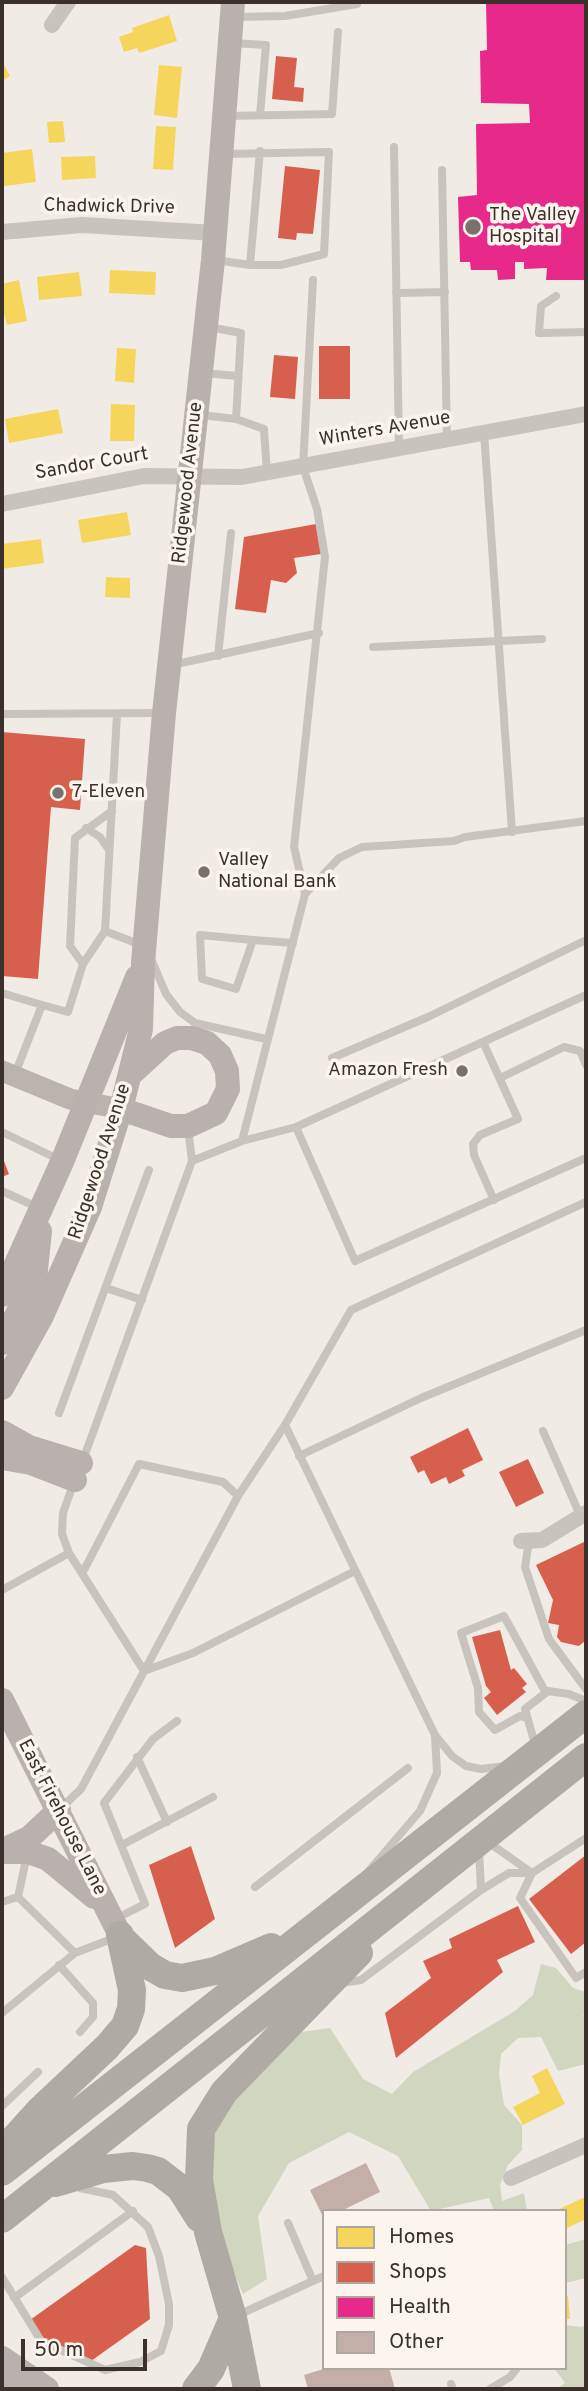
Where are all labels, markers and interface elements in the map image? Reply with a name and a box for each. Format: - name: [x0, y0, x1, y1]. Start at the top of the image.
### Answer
- street label: Chadwick Drive: [43, 195, 175, 221]
- place label: The Valley Hospital: [489, 205, 577, 249]
- marker: The Valley Hospital: [463, 217, 483, 237]
- street label: Ridgewood Avenue: [169, 401, 209, 565]
- street label: Winters Avenue: [318, 407, 452, 453]
- street label: Sandor Court: [34, 444, 150, 486]
- place label: 7-Eleven: [72, 782, 145, 804]
- marker: 7-Eleven: [50, 785, 66, 801]
- place label: Valley National Bank: [218, 850, 337, 894]
- marker: Valley National Bank: [196, 864, 212, 880]
- place label: Amazon Fresh: [328, 1060, 448, 1082]
- marker: Amazon Fresh: [454, 1063, 470, 1079]
- street label: Ridgewood Avenue: [65, 1081, 137, 1243]
- street label: East Firehouse Lane: [12, 1736, 110, 1900]
- legend: [322, 2209, 567, 2370]
- text: Homes: [389, 2224, 454, 2251]
- text: Shops: [389, 2259, 447, 2286]
- text: Health: [389, 2294, 451, 2321]
- scale bar: [24, 2324, 150, 2368]
- text: Other: [389, 2329, 444, 2356]
- text: 50 m: [34, 2337, 83, 2364]

